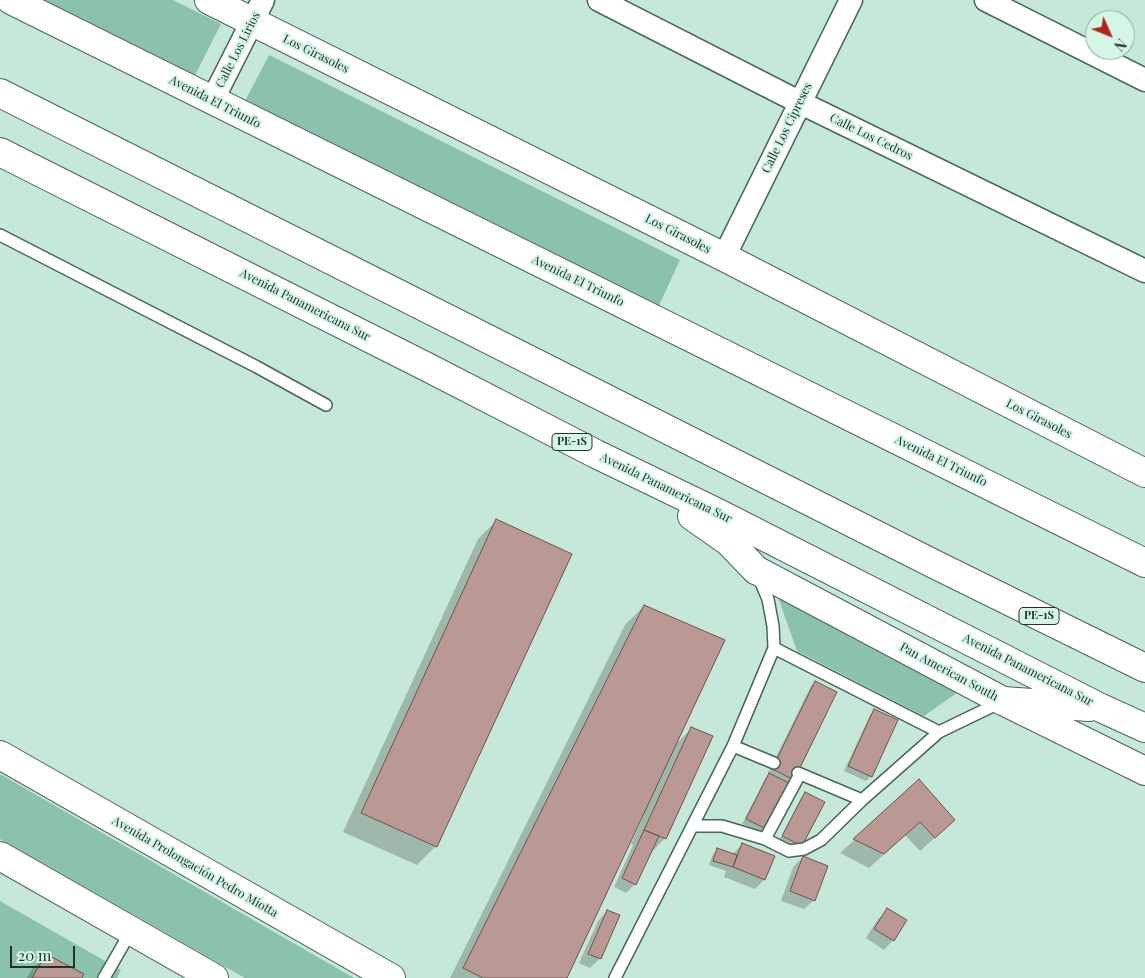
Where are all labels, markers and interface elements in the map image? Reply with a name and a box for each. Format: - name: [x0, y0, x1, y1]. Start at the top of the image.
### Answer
- street label: Calle Los Lirios: [213, 10, 263, 90]
- north arrow: [1085, 10, 1135, 60]
- street label: Los Girasoles: [281, 32, 351, 76]
- text: N: [1110, 35, 1131, 55]
- street label: Avenida El Triunfo: [167, 73, 263, 131]
- street label: Calle Los Cipreses: [759, 80, 815, 176]
- street label: Calle Los Cedros: [827, 111, 915, 163]
- street label: Los Girasoles: [643, 211, 713, 257]
- street label: Avenida El Triunfo: [530, 252, 626, 310]
- street label: Avenida Panamericana Sur: [237, 266, 373, 344]
- street label: Los Girasoles: [1004, 396, 1074, 442]
- street label: Avenida El Triunfo: [893, 432, 989, 490]
- road number: PE-1S: [552, 434, 592, 451]
- street label: Avenida Panamericana Sur: [598, 450, 734, 526]
- road number: PE-1S: [1019, 608, 1059, 624]
- street label: Avenida Panamericana Sur: [960, 631, 1096, 709]
- street label: Pan American South: [897, 640, 1001, 704]
- street label: Avenida Prolongación Pedro Miotta: [110, 814, 280, 920]
- scale bar: [12, 936, 78, 968]
- text: 20 m: [18, 945, 51, 965]

